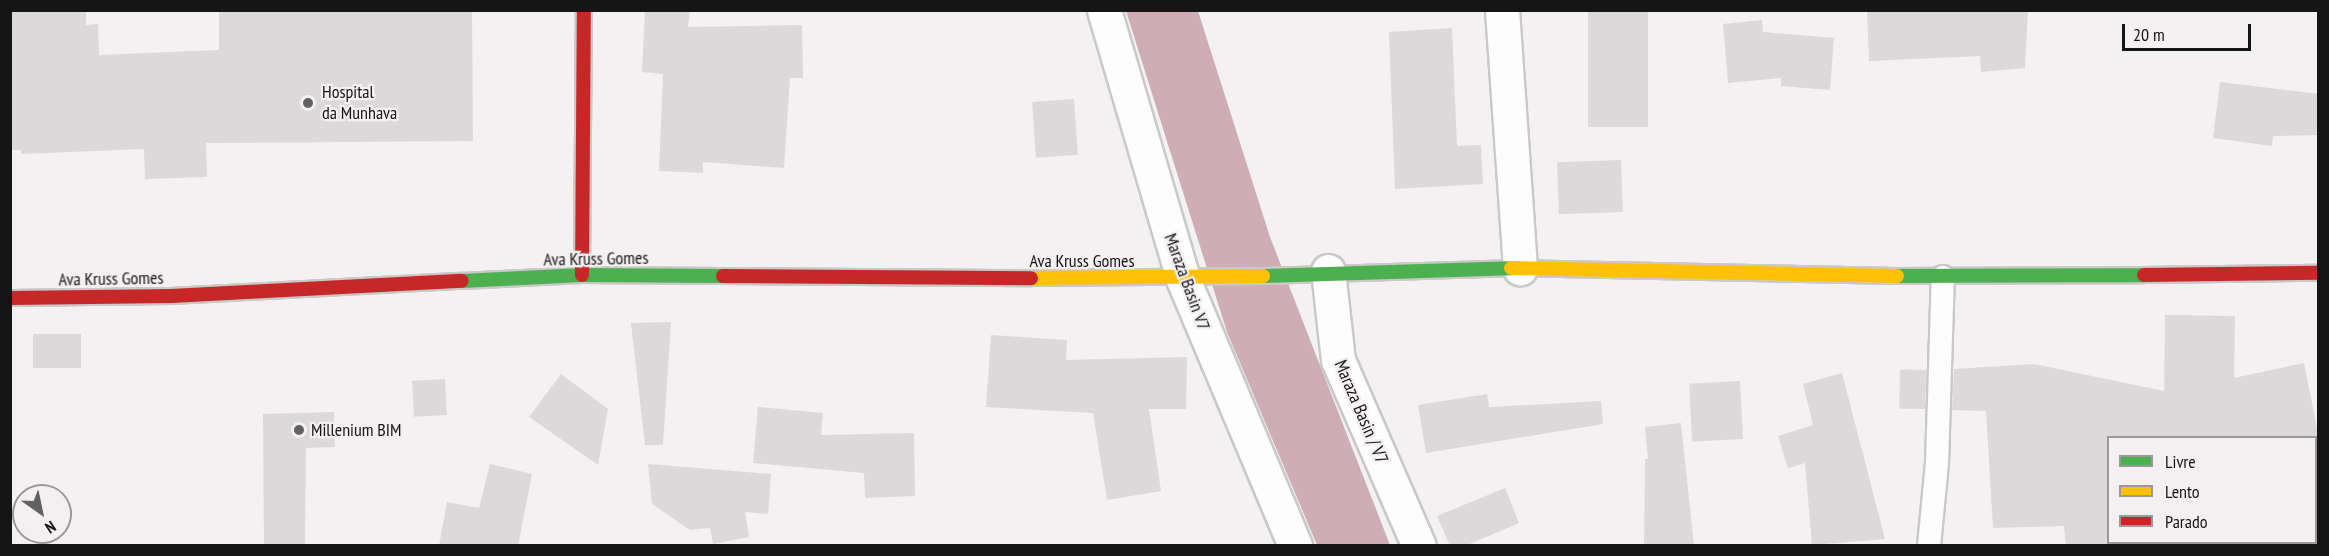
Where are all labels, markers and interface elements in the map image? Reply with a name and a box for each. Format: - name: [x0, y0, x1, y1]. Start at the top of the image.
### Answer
- scale bar: [2125, 12, 2254, 50]
- text: 20 m: [2133, 23, 2165, 46]
- place label: Hospital da Munhava: [322, 82, 397, 124]
- marker: Hospital da Munhava: [299, 94, 317, 112]
- street label: Maraza Basin V7: [1159, 230, 1215, 334]
- street label: Ava Kruss Gomes: [543, 247, 649, 271]
- street label: Ava Kruss Gomes: [1029, 250, 1135, 272]
- street label: Ava Kruss Gomes: [58, 267, 164, 291]
- street label: Maraza Basin / V7: [1329, 357, 1393, 467]
- place label: Millenium BIM: [311, 419, 401, 441]
- marker: Millenium BIM: [292, 423, 306, 437]
- legend: [2107, 436, 2317, 544]
- text: Livre: [2165, 450, 2196, 473]
- text: Lento: [2165, 480, 2200, 503]
- north arrow: [12, 484, 72, 544]
- text: Parado: [2165, 510, 2208, 533]
- text: N: [42, 517, 60, 538]

